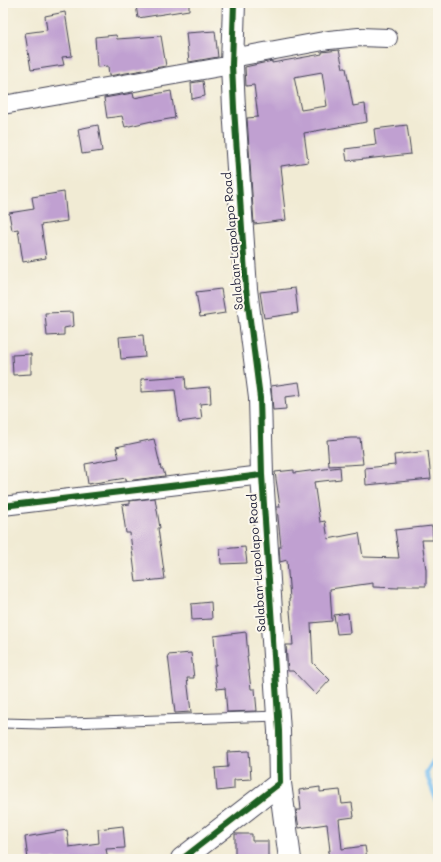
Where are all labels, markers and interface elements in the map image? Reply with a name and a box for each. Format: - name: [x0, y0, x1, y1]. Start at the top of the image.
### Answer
- street label: Salaban-Lapolapo Road: [218, 171, 246, 311]
- street label: Salaban-Lapolapo Road: [243, 493, 269, 633]

